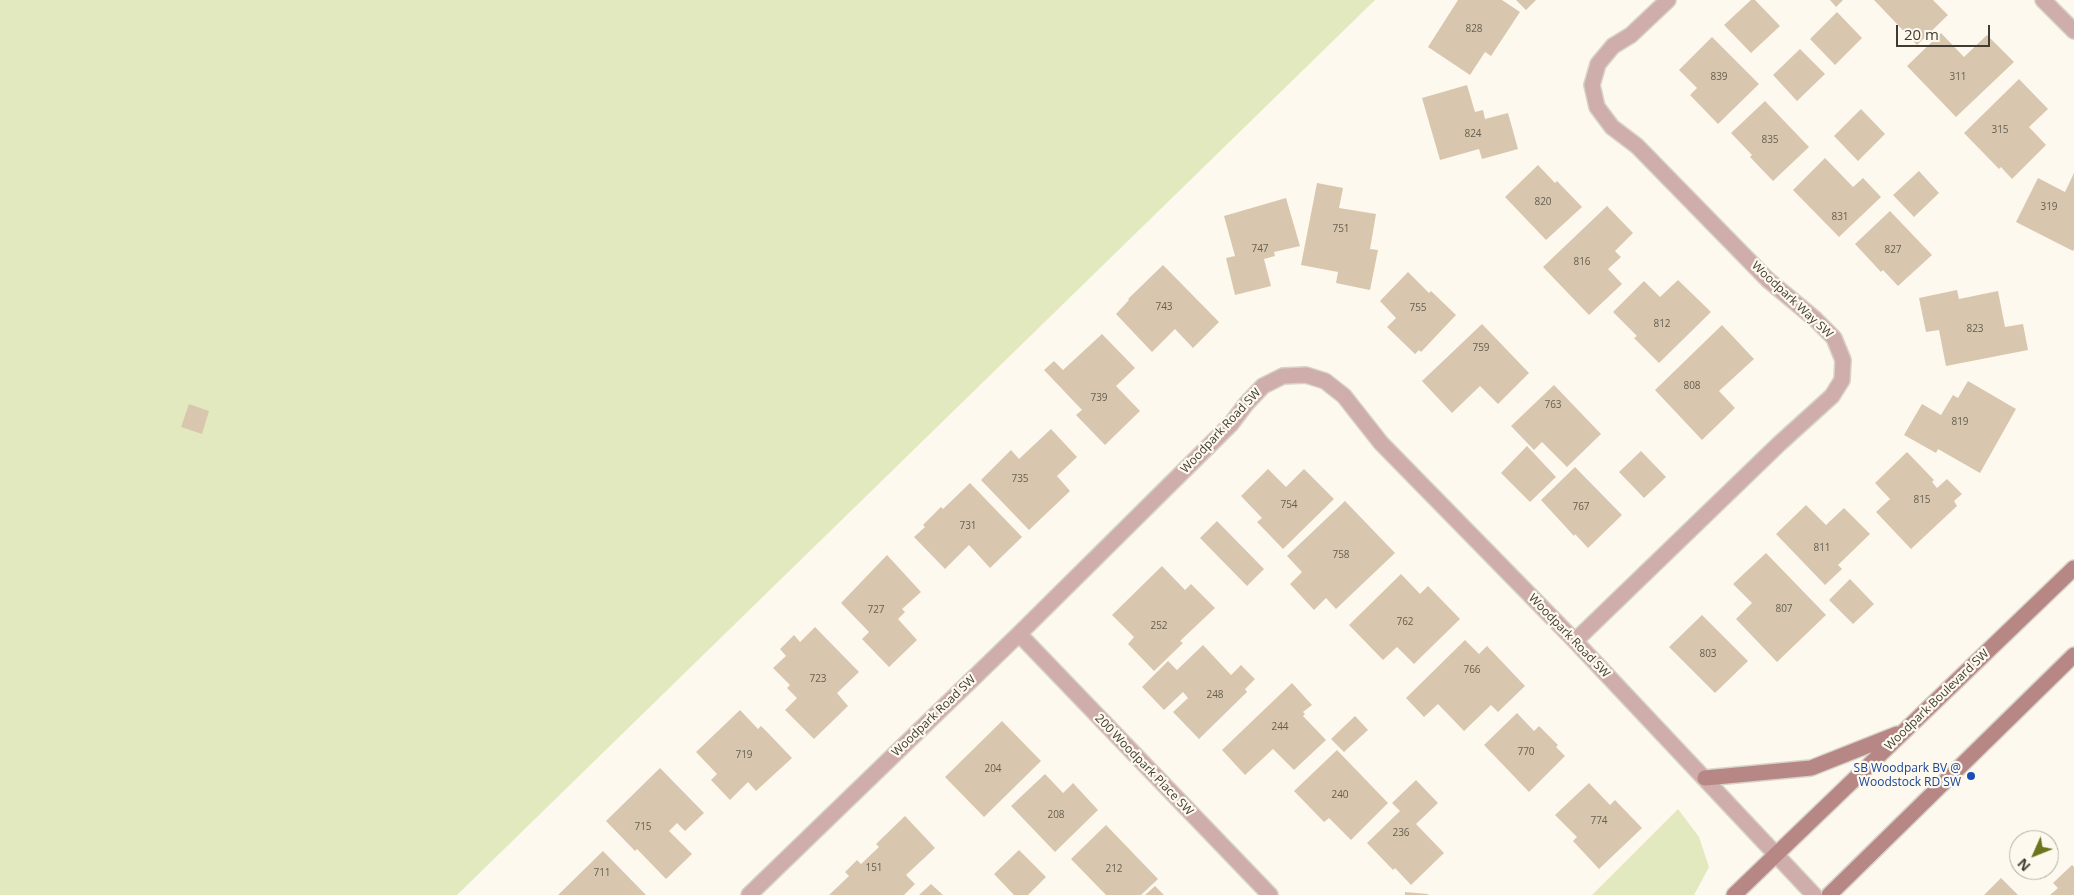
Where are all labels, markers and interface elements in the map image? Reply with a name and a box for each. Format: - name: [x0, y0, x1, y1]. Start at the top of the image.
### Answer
- scale bar: [1899, 15, 1993, 47]
- house number: 828: [1465, 23, 1483, 35]
- text: 20 m: [1904, 24, 1939, 44]
- house number: 839: [1710, 71, 1728, 83]
- house number: 311: [1949, 71, 1967, 83]
- house number: 315: [1991, 124, 2009, 136]
- house number: 824: [1464, 128, 1482, 140]
- house number: 835: [1761, 134, 1779, 146]
- house number: 820: [1534, 196, 1552, 208]
- house number: 319: [2040, 201, 2058, 213]
- house number: 831: [1831, 211, 1849, 223]
- house number: 751: [1332, 223, 1350, 235]
- house number: 747: [1251, 243, 1269, 255]
- house number: 827: [1884, 244, 1902, 256]
- house number: 816: [1573, 256, 1591, 268]
- street label: Woodpark Way SW: [1748, 259, 1836, 341]
- house number: 743: [1155, 301, 1173, 313]
- house number: 755: [1409, 302, 1427, 314]
- house number: 812: [1653, 318, 1671, 330]
- house number: 823: [1966, 323, 1984, 335]
- house number: 759: [1472, 342, 1490, 354]
- house number: 808: [1683, 380, 1701, 392]
- street label: Woodpark Road SW: [1178, 386, 1264, 476]
- house number: 739: [1090, 392, 1108, 404]
- house number: 763: [1544, 399, 1562, 411]
- house number: 819: [1951, 416, 1969, 428]
- house number: 735: [1011, 473, 1029, 485]
- house number: 815: [1913, 494, 1931, 506]
- house number: 754: [1280, 499, 1298, 511]
- house number: 767: [1572, 501, 1590, 513]
- house number: 731: [959, 520, 977, 532]
- house number: 811: [1813, 542, 1831, 554]
- house number: 758: [1332, 549, 1350, 561]
- street label: Woodpark Road SW: [1525, 591, 1613, 681]
- house number: 807: [1775, 603, 1793, 615]
- house number: 727: [867, 604, 885, 616]
- house number: 762: [1396, 616, 1414, 628]
- house number: 252: [1150, 620, 1168, 632]
- street label: Woodpark Boulevard SW: [1882, 647, 1992, 753]
- house number: 803: [1699, 648, 1717, 660]
- house number: 766: [1463, 664, 1481, 676]
- street label: Woodpark Road SW: [889, 672, 979, 760]
- house number: 723: [809, 673, 827, 685]
- house number: 248: [1206, 689, 1224, 701]
- street label: 200 Woodpark Place SW: [1092, 711, 1196, 819]
- house number: 244: [1271, 721, 1289, 733]
- house number: 770: [1517, 746, 1535, 758]
- house number: 719: [735, 749, 753, 761]
- place label: SB Woodpark BV @ Woodstock RD SW: [1854, 762, 1961, 790]
- house number: 204: [984, 763, 1002, 775]
- marker: SB Woodpark BV @ Woodstock RD SW: [1965, 770, 1977, 782]
- house number: 240: [1331, 789, 1349, 801]
- house number: 208: [1047, 809, 1065, 821]
- house number: 774: [1590, 815, 1608, 827]
- house number: 715: [634, 821, 652, 833]
- house number: 236: [1392, 827, 1410, 839]
- north arrow: [2009, 830, 2059, 880]
- text: N: [2013, 854, 2034, 876]
- house number: 151: [865, 862, 883, 874]
- house number: 212: [1105, 863, 1123, 875]
- house number: 711: [593, 867, 611, 879]

